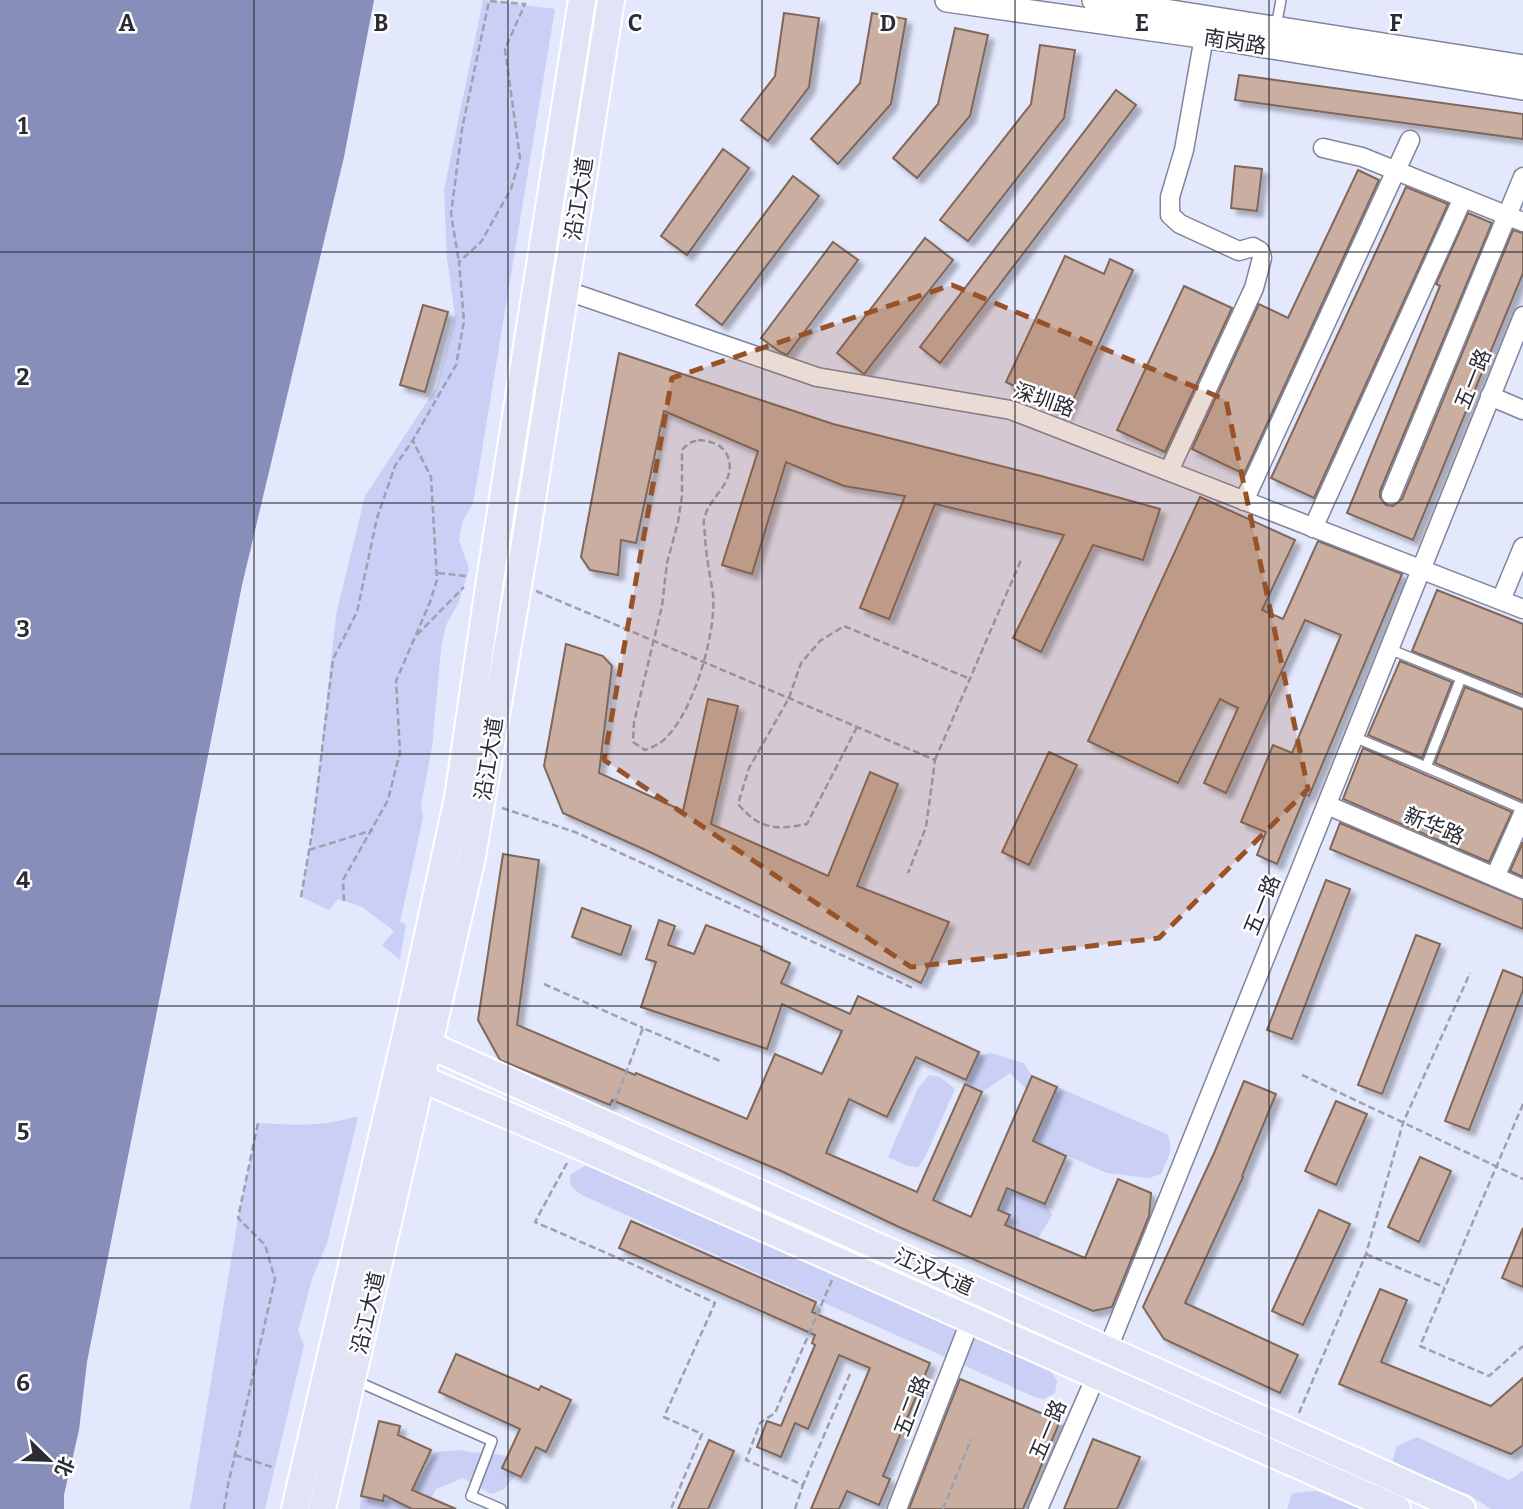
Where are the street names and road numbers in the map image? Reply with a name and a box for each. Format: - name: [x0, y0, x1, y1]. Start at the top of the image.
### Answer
- street label: 南岗路: [1202, 24, 1268, 60]
- street label: 沿江大道: [560, 155, 598, 243]
- street label: 五一路: [1449, 345, 1497, 413]
- street label: 深圳路: [1010, 377, 1078, 423]
- street label: 沿江大道: [470, 715, 508, 803]
- street label: 新华路: [1400, 802, 1468, 850]
- street label: 五一路: [1238, 871, 1286, 939]
- street label: 江汉大道: [890, 1243, 978, 1301]
- street label: 沿江大道: [346, 1269, 390, 1357]
- street label: 五二路: [889, 1372, 935, 1440]
- street label: 五一路: [1024, 1396, 1072, 1464]

